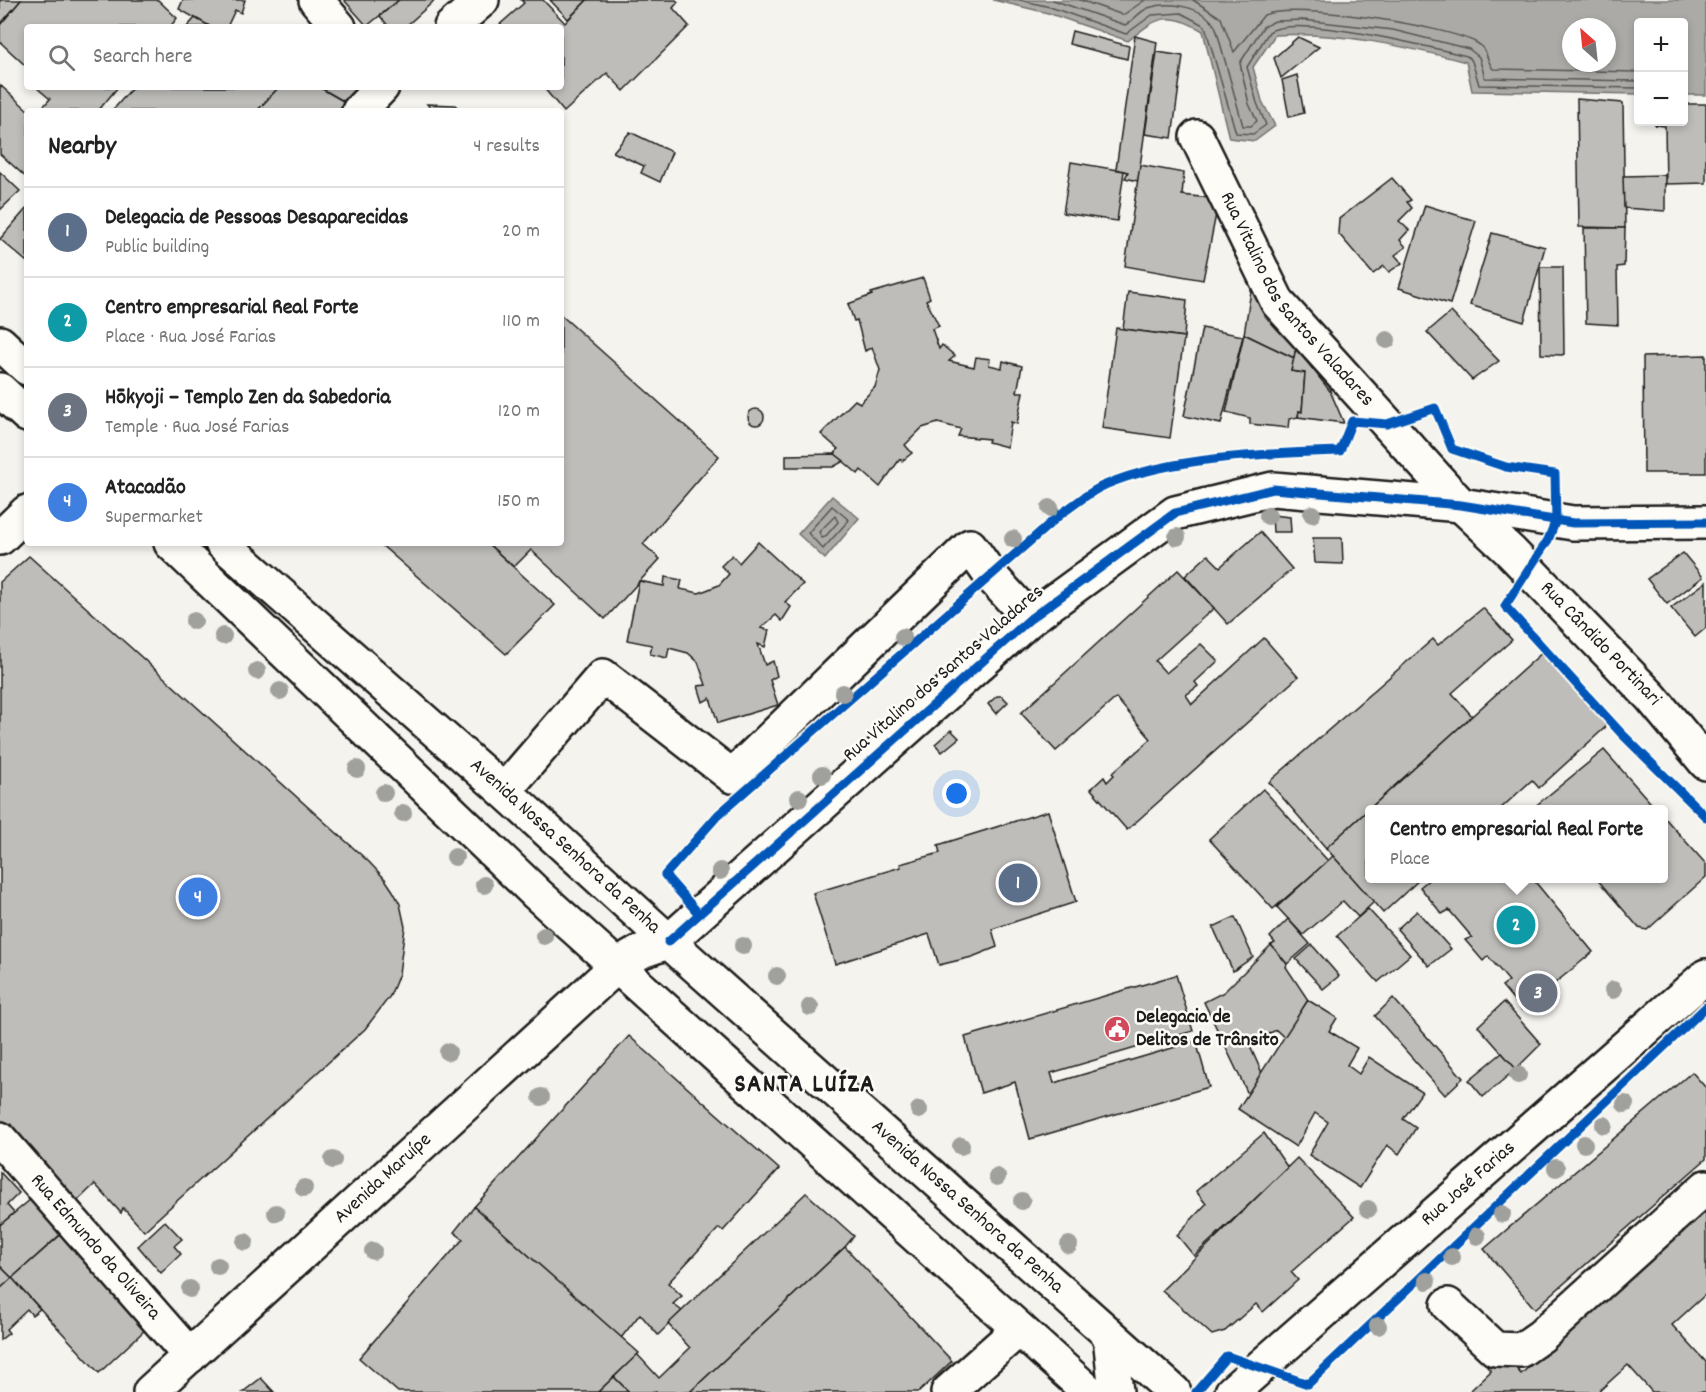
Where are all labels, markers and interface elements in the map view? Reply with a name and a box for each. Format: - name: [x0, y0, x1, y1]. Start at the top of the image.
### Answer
- north arrow: [1562, 18, 1616, 72]
- map controls: [1634, 18, 1688, 126]
- button: +: [1634, 18, 1688, 72]
- search box: [24, 24, 564, 90]
- icon: search: [45, 41, 78, 74]
- text: Search here: [93, 42, 192, 73]
- button: −: [1634, 72, 1688, 126]
- text: Nearby: [48, 129, 116, 166]
- text: 4 results: [473, 133, 540, 161]
- street label: Rua Vitalino dos Santos Valadares: [1212, 187, 1380, 414]
- text: Delegacia de Pessoas Desaparecidas: [105, 203, 408, 234]
- text: 1: [65, 218, 70, 246]
- text: 20 m: [502, 218, 540, 246]
- text: Public building: [105, 234, 209, 262]
- text: Centro empresarial Real Forte: [105, 293, 359, 324]
- text: 2: [63, 308, 72, 336]
- text: 110 m: [502, 308, 540, 336]
- text: Place · Rua José Farias: [105, 324, 276, 352]
- text: Hōkyoji – Templo Zen da Sabedoria: [105, 383, 390, 414]
- text: 3: [63, 398, 72, 426]
- text: 120 m: [498, 398, 540, 426]
- text: Temple · Rua José Farias: [105, 414, 289, 442]
- text: Atacadão: [105, 473, 186, 504]
- text: 4: [63, 488, 72, 516]
- text: 150 m: [497, 488, 540, 516]
- text: Supermarket: [105, 504, 203, 532]
- street label: Rua Cândido Portinari: [1533, 576, 1667, 713]
- street label: Rua Vitalino dos Santos Valadares: [837, 579, 1051, 769]
- street label: Avenida Nossa Senhora da Penha: [463, 753, 667, 941]
- your location: [942, 779, 971, 808]
- popup: [1365, 805, 1668, 883]
- text: Centro empresarial Real Forte: [1390, 815, 1643, 846]
- text: Place: [1390, 846, 1430, 874]
- pin: 1: [998, 860, 1038, 906]
- pin: 4: [178, 874, 218, 920]
- pin: 2: [1496, 902, 1536, 948]
- pin: 3: [1518, 970, 1558, 1016]
- place label: Delegacia de Delitos de Trânsito: [1136, 1004, 1279, 1055]
- public building icon: Delegacia de Delitos de Trânsito: [1102, 1014, 1132, 1044]
- district label: SANTA LUÍZA: [734, 1067, 876, 1104]
- street label: Avenida Nossa Senhora da Penha: [864, 1114, 1070, 1301]
- street label: Avenida Maruípe: [328, 1127, 439, 1231]
- street label: Rua José Farias: [1415, 1135, 1522, 1233]
- street label: Rua Edmundo da Oliveira: [23, 1168, 167, 1327]

